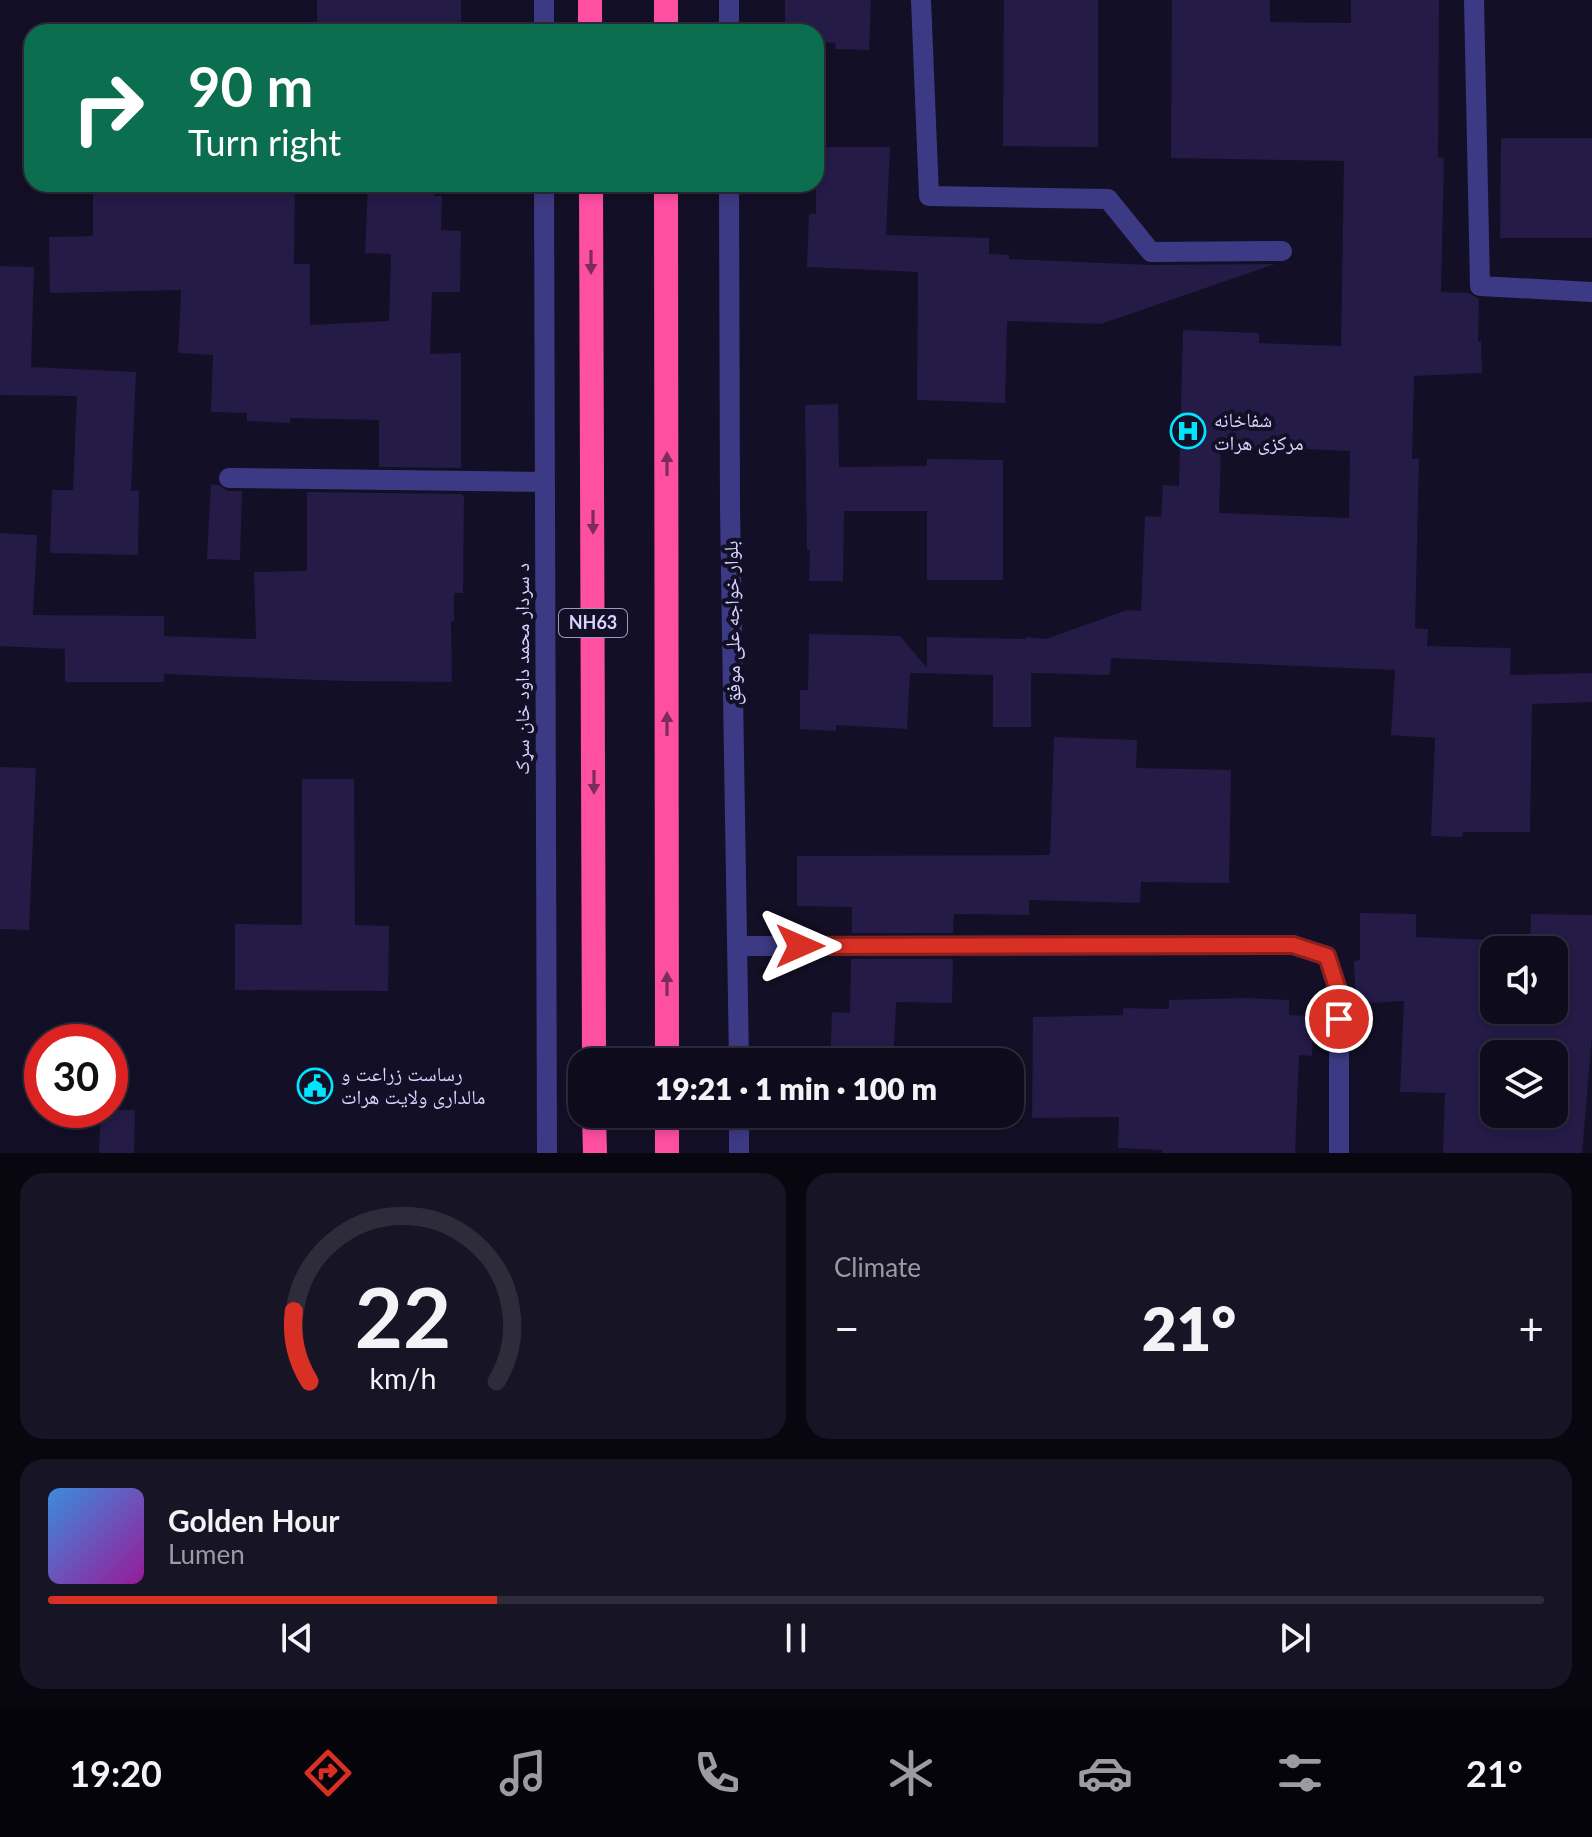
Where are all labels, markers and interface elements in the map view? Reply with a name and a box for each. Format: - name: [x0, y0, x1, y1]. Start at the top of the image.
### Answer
- text: 90 m: [188, 52, 313, 119]
- icon: right: [56, 56, 160, 160]
- text: Turn right: [188, 120, 341, 164]
- one-way arrow: [585, 250, 598, 275]
- place label: شفاخانه مرکزی هرات: [1214, 407, 1304, 455]
- hospital icon: شفاخانه مرکزی هرات: [1169, 412, 1207, 450]
- one-way arrow: [661, 451, 673, 476]
- one-way arrow: [587, 510, 599, 535]
- street label: بلوار خواجه علی موفق: [718, 540, 745, 706]
- street label: د سردار محمد داود خان سړک: [509, 563, 534, 775]
- road number: NH63: [559, 609, 627, 637]
- one-way arrow: [661, 711, 673, 736]
- one-way arrow: [588, 770, 600, 795]
- position arrow: [758, 904, 842, 988]
- map controls: [1480, 936, 1568, 1128]
- button: sound: [1480, 936, 1568, 1024]
- one-way arrow: [661, 971, 673, 996]
- pin: [1305, 985, 1373, 1053]
- icon: arrive: [1317, 997, 1361, 1041]
- speed limit sign: 30: [24, 1024, 128, 1128]
- button: layers: [1480, 1040, 1568, 1128]
- place label: رساست زراعت و مالداری ولایت هرات: [341, 1061, 485, 1109]
- public building icon: رساست زراعت و مالداری ولایت هرات: [296, 1067, 334, 1105]
- text: 19:21 · 1 min · 100 m: [655, 1070, 937, 1106]
- text: Climate: [834, 1251, 921, 1283]
- text: 22: [355, 1266, 451, 1366]
- text: 21°: [1142, 1292, 1236, 1364]
- text: −: [834, 1302, 860, 1354]
- text: +: [1518, 1302, 1544, 1354]
- text: km/h: [370, 1361, 436, 1395]
- text: Golden Hour: [168, 1502, 340, 1538]
- text: Lumen: [168, 1538, 245, 1570]
- icon: previous: [275, 1616, 319, 1660]
- icon: pause: [774, 1616, 818, 1660]
- icon: next: [1273, 1616, 1317, 1660]
- icon: directions: [300, 1745, 356, 1801]
- icon: music: [495, 1745, 551, 1801]
- icon: phone: [689, 1745, 745, 1801]
- icon: climate: [883, 1745, 939, 1801]
- icon: car: [1077, 1745, 1133, 1801]
- icon: filters: [1272, 1745, 1328, 1801]
- text: 19:20: [69, 1751, 162, 1795]
- text: 21°: [1466, 1751, 1523, 1795]

